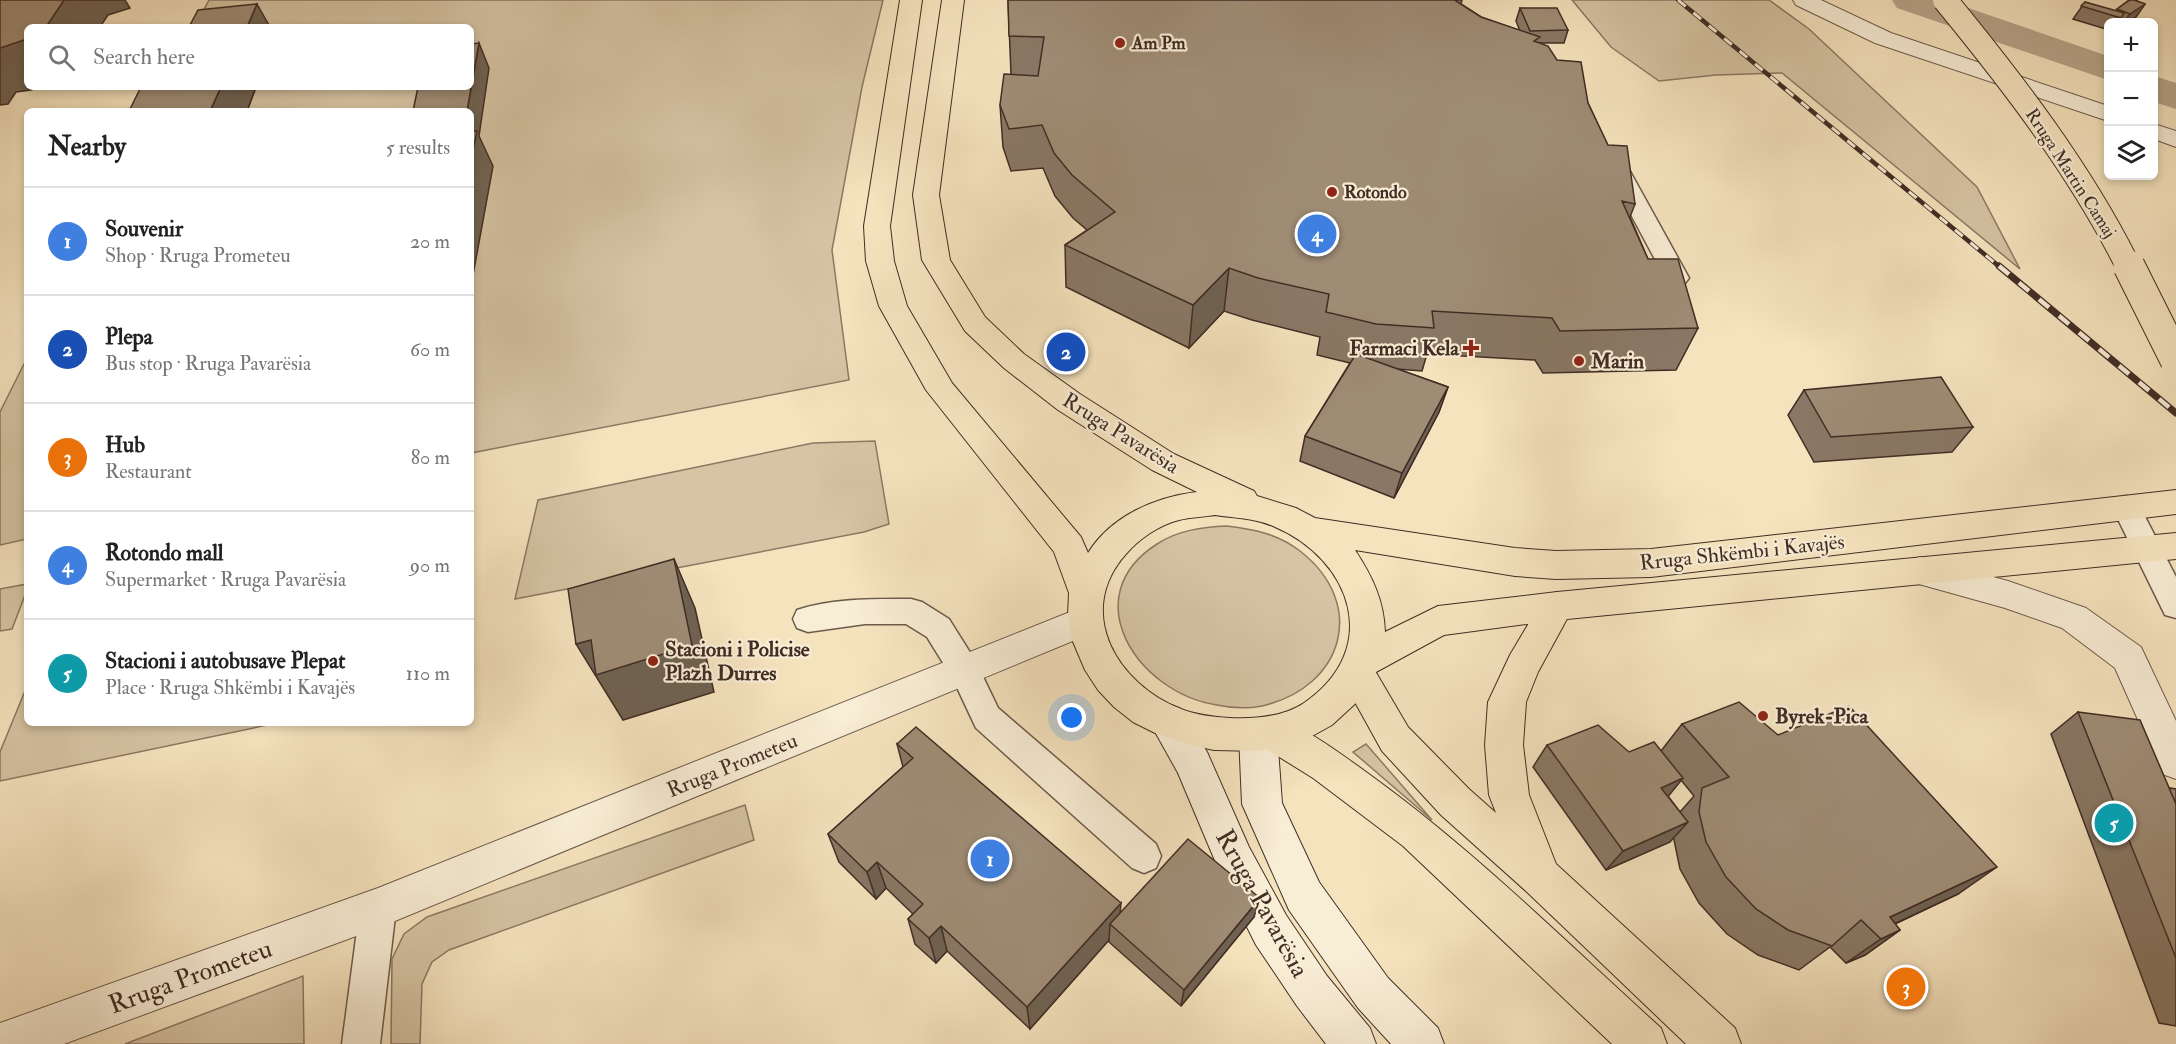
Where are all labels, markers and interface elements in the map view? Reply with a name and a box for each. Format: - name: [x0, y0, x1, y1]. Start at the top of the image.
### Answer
- map controls: [2104, 18, 2158, 180]
- button: +: [2104, 18, 2158, 72]
- search box: [24, 24, 474, 90]
- place label: Am Pm: [1131, 32, 1186, 55]
- marker: Am Pm: [1113, 36, 1127, 50]
- icon: search: [45, 41, 78, 74]
- text: Search here: [93, 43, 195, 71]
- button: −: [2104, 72, 2158, 126]
- street label: Rruga Martin Camaj: [2020, 104, 2121, 242]
- button: layers: [2104, 126, 2158, 180]
- text: Nearby: [48, 131, 126, 163]
- text: 5 results: [386, 135, 450, 160]
- place label: Rotondo: [1344, 181, 1407, 204]
- marker: Rotondo: [1325, 185, 1339, 199]
- pin: 4: [1298, 212, 1336, 256]
- text: Souvenir: [105, 215, 183, 243]
- text: 1: [64, 229, 71, 254]
- text: 20 m: [410, 229, 450, 254]
- text: Shop · Rruga Prometeu: [105, 243, 291, 268]
- text: Plepa: [105, 323, 153, 351]
- pin: 2: [1046, 330, 1086, 374]
- place label: Farmaci Kela: [1349, 335, 1460, 362]
- text: 2: [62, 337, 73, 362]
- text: 60 m: [410, 337, 450, 362]
- marker: Farmaci Kela: [1464, 341, 1478, 355]
- place label: Marin: [1590, 348, 1644, 375]
- text: Bus stop · Rruga Pavarësia: [105, 351, 311, 376]
- marker: Marin: [1572, 354, 1586, 368]
- street label: Rruga Pavarësia: [1057, 387, 1184, 480]
- text: Hub: [105, 431, 145, 459]
- text: 3: [64, 445, 71, 470]
- text: 80 m: [411, 445, 450, 470]
- text: Restaurant: [105, 459, 192, 484]
- street label: Rruga Shkëmbi i Kavajës: [1638, 528, 1846, 577]
- text: Rotondo mall: [105, 539, 224, 567]
- text: 4: [62, 553, 73, 578]
- text: 90 m: [410, 553, 450, 578]
- text: Supermarket · Rruga Pavarësia: [105, 567, 346, 592]
- place label: Stacioni i Policise Plazh Durres: [665, 636, 810, 687]
- text: Stacioni i autobusave Plepat: [105, 647, 345, 675]
- marker: Stacioni i Policise Plazh Durres: [646, 654, 660, 668]
- text: 5: [63, 661, 72, 686]
- text: 110 m: [406, 661, 450, 686]
- text: Place · Rruga Shkëmbi i Kavajës: [105, 675, 355, 700]
- your location: [1057, 703, 1086, 732]
- place label: Byrek-Pica: [1775, 703, 1870, 730]
- marker: Byrek-Pica: [1756, 709, 1770, 723]
- street label: Rruga Prometeu: [663, 727, 802, 804]
- pin: 5: [2094, 800, 2134, 846]
- street label: Rruga Pavarësia: [1208, 824, 1316, 983]
- pin: 1: [970, 836, 1010, 882]
- street label: Rruga Prometeu: [104, 933, 276, 1021]
- pin: 3: [1886, 964, 1926, 1010]

